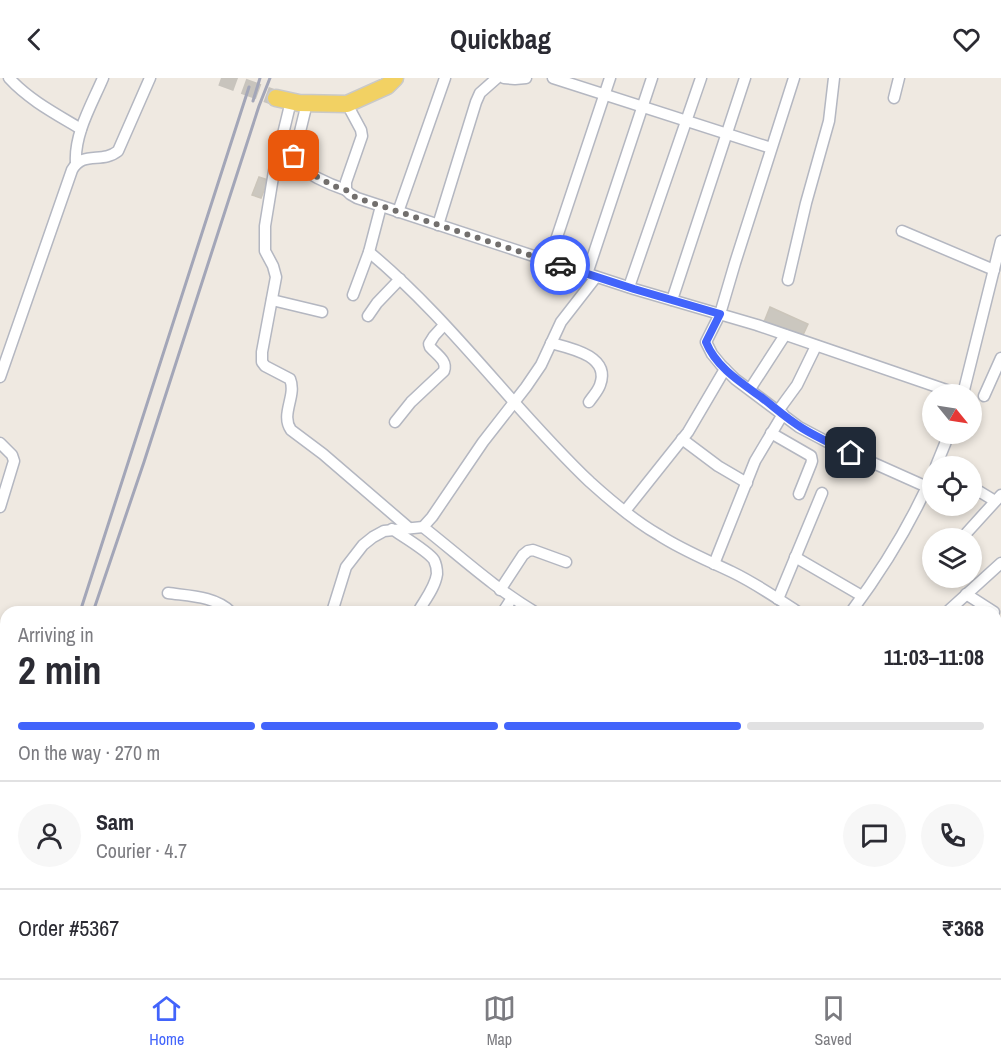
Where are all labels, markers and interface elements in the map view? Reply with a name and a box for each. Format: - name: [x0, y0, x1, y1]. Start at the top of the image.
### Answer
- text: Quickbag: [450, 21, 551, 57]
- icon: back: [18, 23, 51, 56]
- icon: heart: [950, 23, 983, 56]
- pin: [268, 130, 319, 181]
- icon: bag: [277, 139, 310, 172]
- courier: [530, 235, 590, 295]
- icon: car: [544, 249, 577, 282]
- north arrow: [922, 384, 982, 444]
- map controls: [922, 384, 982, 588]
- pin: [825, 427, 876, 478]
- icon: home: [834, 436, 867, 469]
- button: locate: [922, 456, 982, 516]
- button: layers: [922, 528, 982, 588]
- text: Arriving in: [18, 621, 94, 648]
- text: 11:03–11:08: [884, 642, 984, 672]
- text: 2 min: [18, 644, 102, 696]
- text: On the way · 270 m: [18, 739, 160, 766]
- button: person: [18, 804, 81, 867]
- button: chat: [843, 804, 906, 867]
- button: phone: [921, 804, 984, 867]
- text: Sam: [96, 807, 134, 837]
- text: Courier · 4.7: [96, 837, 187, 864]
- text: Order #5367: [18, 913, 119, 943]
- text: ₹368: [941, 913, 984, 943]
- tab: Home: [149, 992, 184, 1050]
- tab: Map: [483, 992, 516, 1050]
- tab: Saved: [814, 992, 852, 1050]

